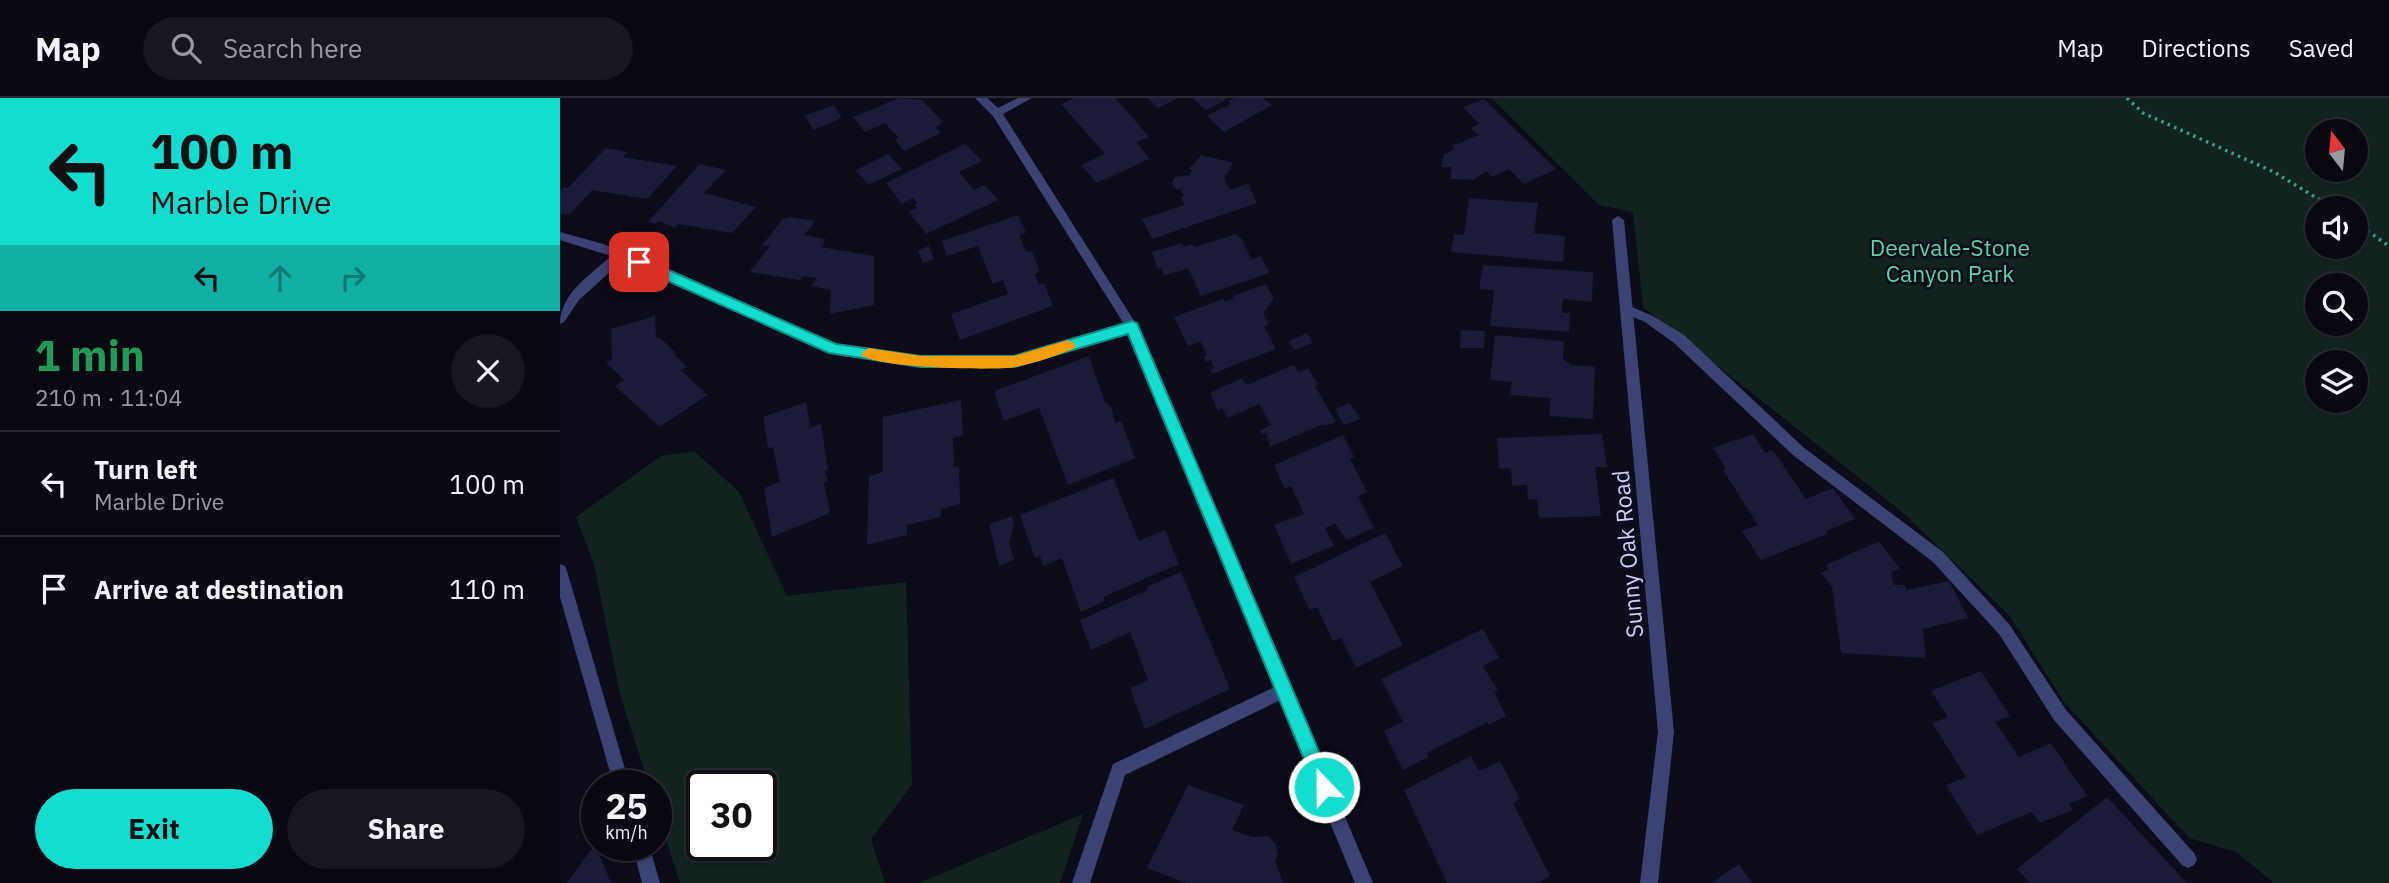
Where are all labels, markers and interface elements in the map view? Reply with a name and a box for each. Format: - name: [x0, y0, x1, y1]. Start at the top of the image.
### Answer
- search box: [143, 17, 633, 80]
- text: Map: [35, 27, 101, 70]
- icon: search: [167, 29, 205, 67]
- text: Search here: [223, 31, 362, 65]
- text: Map: [2057, 32, 2103, 64]
- text: Directions: [2141, 32, 2251, 64]
- text: Saved: [2289, 32, 2354, 64]
- text: 100 m: [150, 119, 294, 182]
- north arrow: [2305, 119, 2368, 182]
- map controls: [2305, 119, 2368, 413]
- icon: left: [35, 126, 126, 217]
- text: Marble Drive: [150, 181, 331, 223]
- button: sound: [2305, 196, 2368, 259]
- pin: [609, 232, 669, 292]
- park label: Deervale-Stone Canyon Park: [1870, 232, 2030, 288]
- icon: arrive: [620, 243, 658, 281]
- icon: left: [188, 259, 226, 297]
- icon: ahead: [261, 259, 299, 297]
- icon: right: [334, 259, 372, 297]
- button: search: [2305, 273, 2368, 336]
- text: 1 min: [35, 328, 145, 383]
- button: close: [451, 334, 525, 408]
- button: layers: [2305, 350, 2368, 413]
- text: 210 m · 11:04: [35, 382, 182, 412]
- text: Turn left: [94, 452, 197, 486]
- icon: left: [35, 465, 73, 503]
- text: 100 m: [449, 467, 525, 501]
- street label: Sunny Oak Road: [1605, 469, 1649, 639]
- text: Marble Drive: [94, 486, 224, 516]
- icon: arrive: [35, 570, 73, 608]
- text: Arrive at destination: [94, 572, 344, 606]
- text: 110 m: [449, 572, 525, 606]
- position arrow: [1287, 750, 1361, 824]
- speed limit sign: 30: [686, 770, 777, 861]
- text: 25: [605, 783, 648, 829]
- button: Exit: [35, 789, 273, 869]
- button: Share: [287, 789, 525, 869]
- text: km/h: [605, 821, 648, 844]

